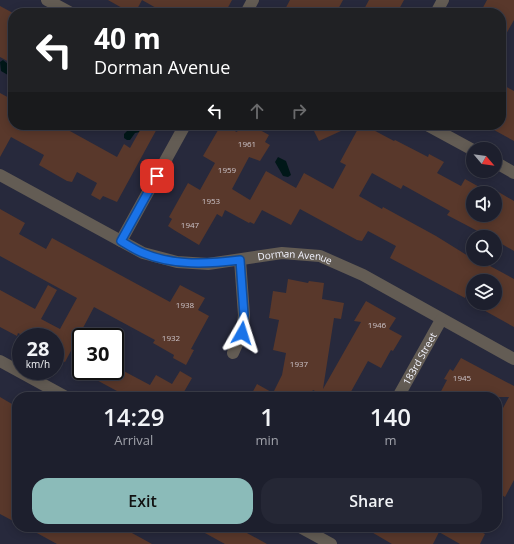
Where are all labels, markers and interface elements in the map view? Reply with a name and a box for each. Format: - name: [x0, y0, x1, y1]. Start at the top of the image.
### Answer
- text: 40 m: [94, 19, 161, 57]
- icon: left: [28, 24, 80, 76]
- text: Dorman Avenue: [94, 55, 230, 79]
- icon: left: [204, 100, 226, 122]
- icon: ahead: [246, 100, 268, 122]
- icon: right: [288, 100, 310, 122]
- house number: 1961: [238, 138, 256, 149]
- north arrow: [466, 142, 502, 178]
- map controls: [466, 142, 502, 310]
- pin: [140, 159, 174, 193]
- house number: 1959: [218, 164, 237, 175]
- icon: arrive: [146, 165, 168, 187]
- button: sound: [466, 186, 502, 222]
- house number: 1953: [202, 195, 221, 206]
- house number: 1947: [181, 219, 200, 230]
- button: search: [466, 230, 502, 266]
- street label: Dorman Avenue: [256, 246, 335, 268]
- button: layers: [466, 274, 502, 310]
- house number: 1938: [176, 299, 195, 310]
- position arrow: [221, 312, 263, 354]
- house number: 1946: [368, 319, 387, 330]
- speed limit sign: 30: [72, 328, 124, 380]
- street label: 183rd Street: [399, 329, 440, 387]
- house number: 1932: [162, 332, 181, 343]
- text: 28: [27, 335, 49, 362]
- text: km/h: [26, 357, 50, 371]
- house number: 1937: [290, 358, 309, 369]
- house number: 1945: [453, 372, 472, 383]
- text: 14:29: [103, 400, 164, 433]
- text: 1: [260, 400, 274, 433]
- text: 140: [370, 400, 411, 433]
- text: Arrival: [114, 431, 153, 449]
- text: min: [256, 431, 279, 449]
- text: m: [384, 431, 396, 449]
- button: Exit: [32, 478, 253, 524]
- button: Share: [261, 478, 482, 524]

